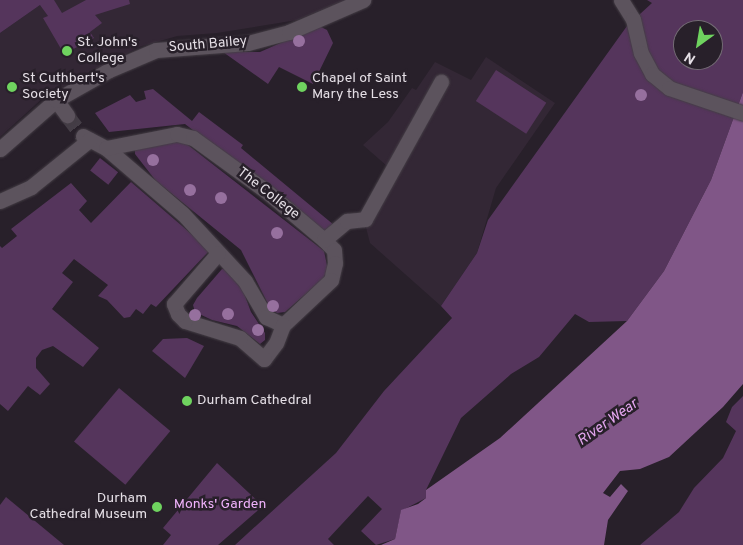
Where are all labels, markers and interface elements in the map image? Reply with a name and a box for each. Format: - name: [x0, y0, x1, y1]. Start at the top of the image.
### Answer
- north arrow: [673, 20, 723, 70]
- street label: South Bailey: [168, 33, 248, 57]
- place label: St. John's College: [77, 35, 138, 68]
- marker: St. John's College: [61, 45, 73, 57]
- text: N: [682, 47, 699, 67]
- place label: St Cuthbert's Society: [22, 71, 105, 104]
- place label: Chapel of Saint Mary the Less: [312, 71, 407, 104]
- marker: St Cuthbert's Society: [6, 81, 18, 93]
- marker: Chapel of Saint Mary the Less: [296, 81, 308, 93]
- street label: The College: [233, 164, 303, 224]
- place label: Durham Cathedral: [197, 393, 312, 409]
- marker: Durham Cathedral: [181, 395, 193, 407]
- water label: River Wear: [574, 395, 642, 451]
- place label: Durham Cathedral Museum: [30, 491, 147, 524]
- park label: Monks' Garden: [174, 497, 266, 513]
- marker: Durham Cathedral Museum: [151, 501, 163, 513]

